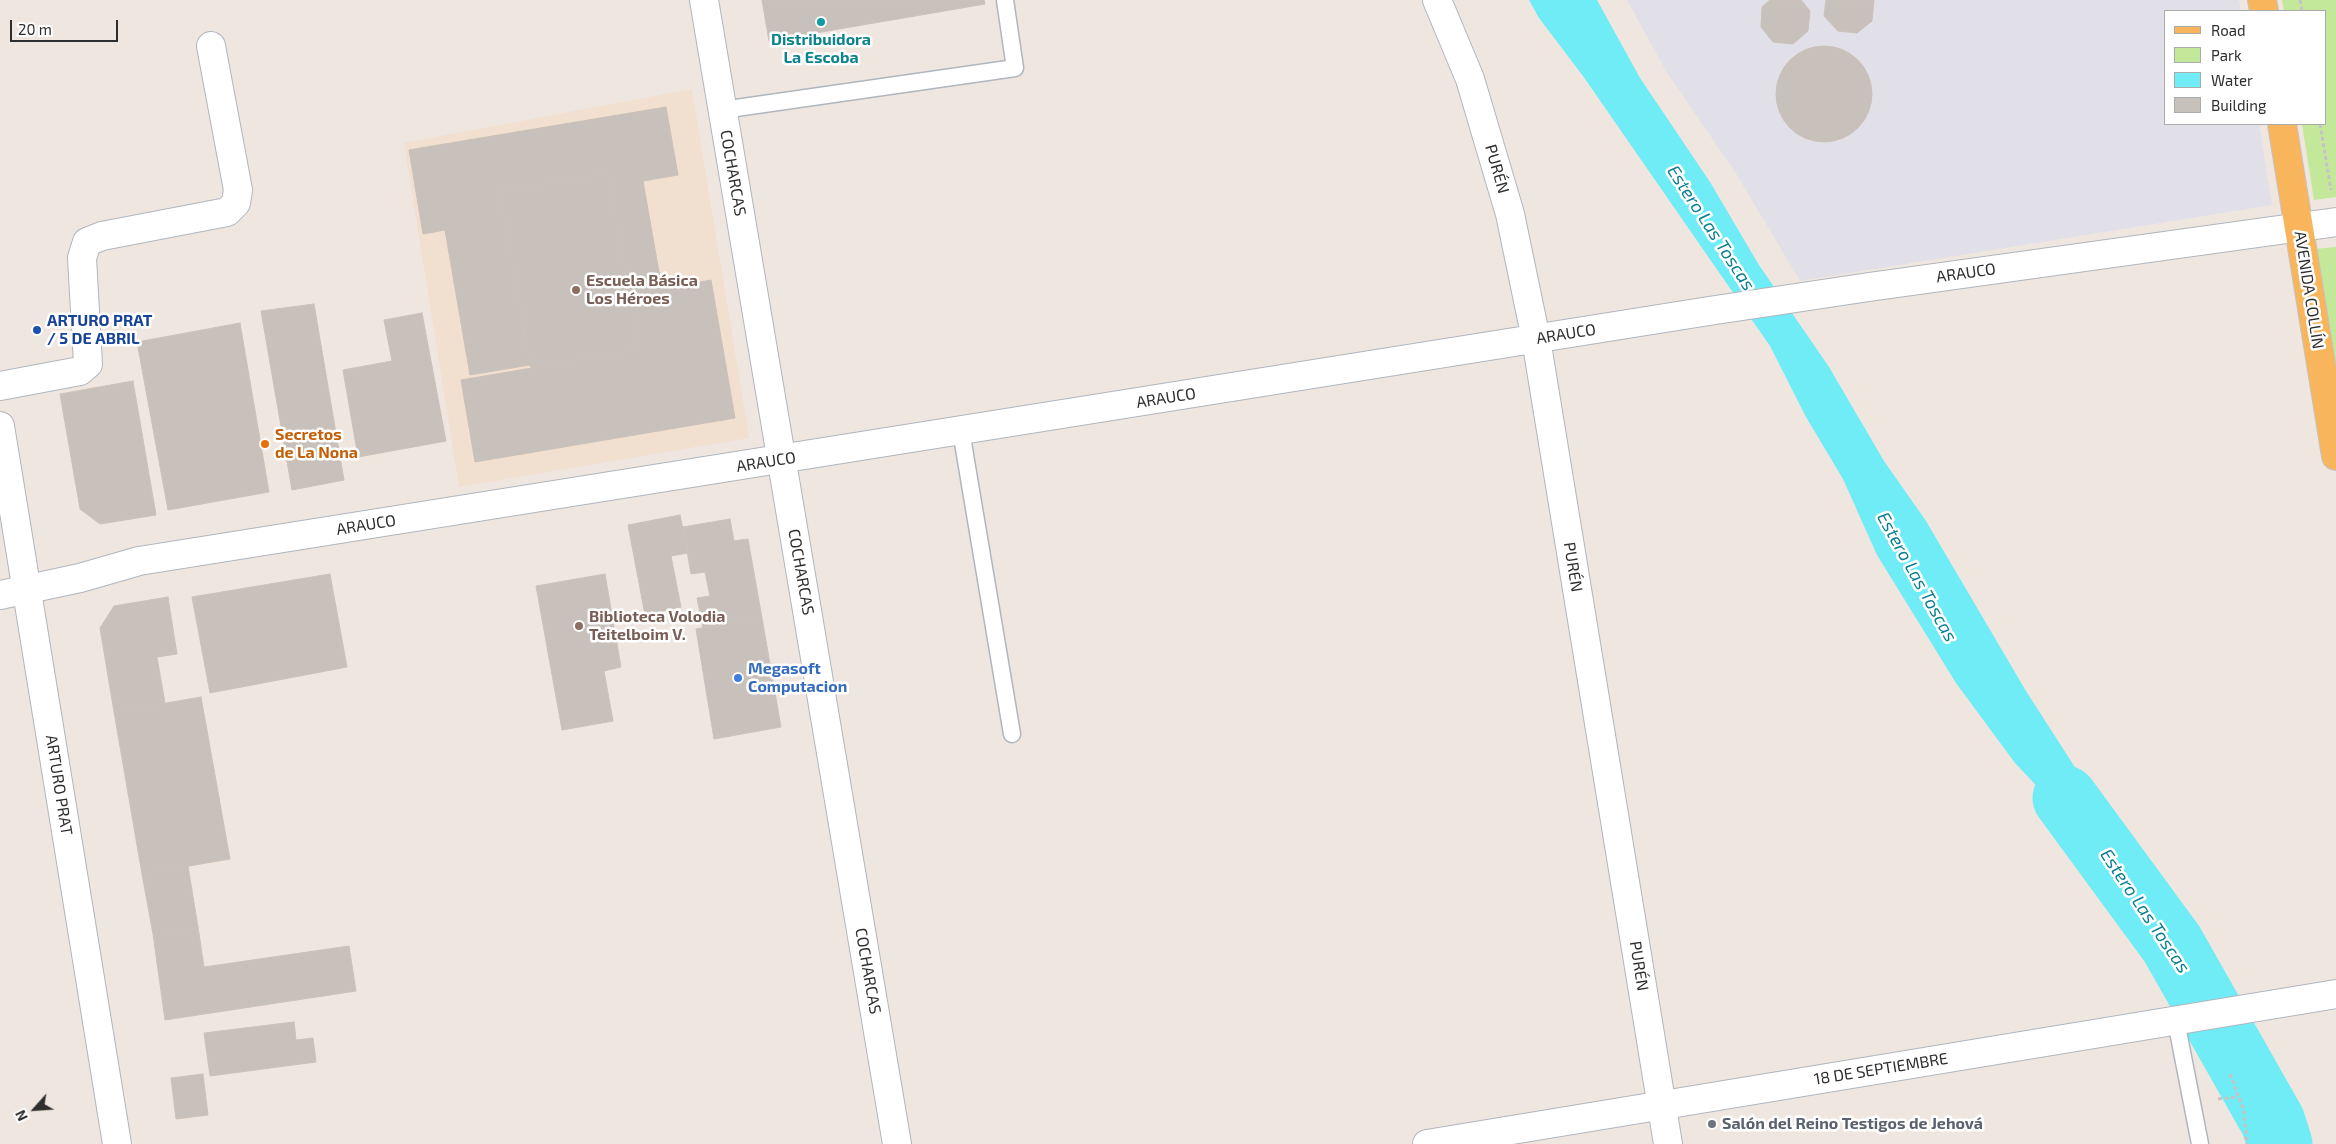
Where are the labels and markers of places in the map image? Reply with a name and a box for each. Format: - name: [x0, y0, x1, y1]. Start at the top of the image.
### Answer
- marker: Distribuidora La Escoba: [815, 16, 827, 28]
- place label: Distribuidora La Escoba: [771, 30, 871, 68]
- place label: Escuela Básica Los Héroes: [586, 271, 698, 309]
- marker: Escuela Básica Los Héroes: [570, 284, 582, 296]
- place label: ARTURO PRAT / 5 DE ABRIL: [47, 311, 152, 349]
- marker: ARTURO PRAT / 5 DE ABRIL: [31, 324, 43, 336]
- place label: Secretos de La Nona: [275, 425, 358, 463]
- marker: Secretos de La Nona: [259, 438, 271, 450]
- place label: Biblioteca Volodia Teitelboim V.: [589, 607, 725, 645]
- marker: Biblioteca Volodia Teitelboim V.: [573, 620, 585, 632]
- place label: Megasoft Computacion: [748, 659, 847, 697]
- marker: Megasoft Computacion: [732, 672, 744, 684]
- place label: Salón del Reino Testigos de Jehová: [1722, 1114, 1983, 1134]
- marker: Salón del Reino Testigos de Jehová: [1706, 1118, 1718, 1130]

